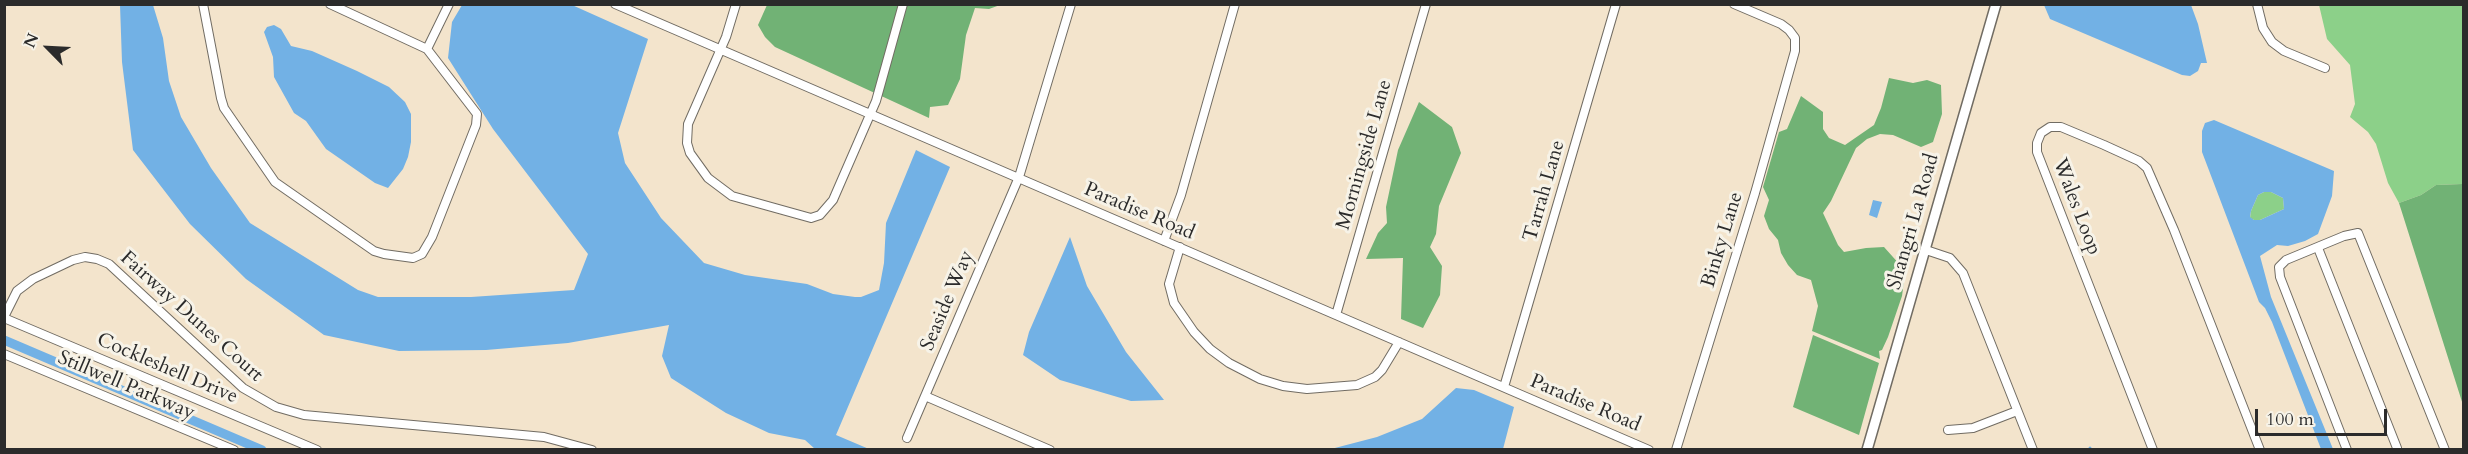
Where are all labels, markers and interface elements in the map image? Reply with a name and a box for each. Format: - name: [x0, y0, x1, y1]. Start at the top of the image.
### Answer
- north arrow: [18, 18, 78, 78]
- text: N: [19, 30, 44, 52]
- street label: Morningside Lane: [1332, 77, 1398, 233]
- street label: Tarrah Lane: [1519, 138, 1571, 244]
- street label: Shangri La Road: [1883, 151, 1945, 293]
- street label: Wales Loop: [2047, 155, 2105, 259]
- street label: Paradise Road: [1080, 178, 1198, 246]
- street label: Binky Lane: [1697, 189, 1749, 291]
- street label: Fairway Dunes Court: [115, 247, 267, 387]
- street label: Seaside Way: [916, 247, 980, 355]
- street label: Cockleshell Drive: [93, 329, 241, 409]
- street label: Stillwell Parkway: [54, 346, 198, 426]
- street label: Paradise Road: [1526, 370, 1644, 438]
- scale bar: [2258, 397, 2390, 435]
- text: 100 m: [2266, 407, 2314, 432]

